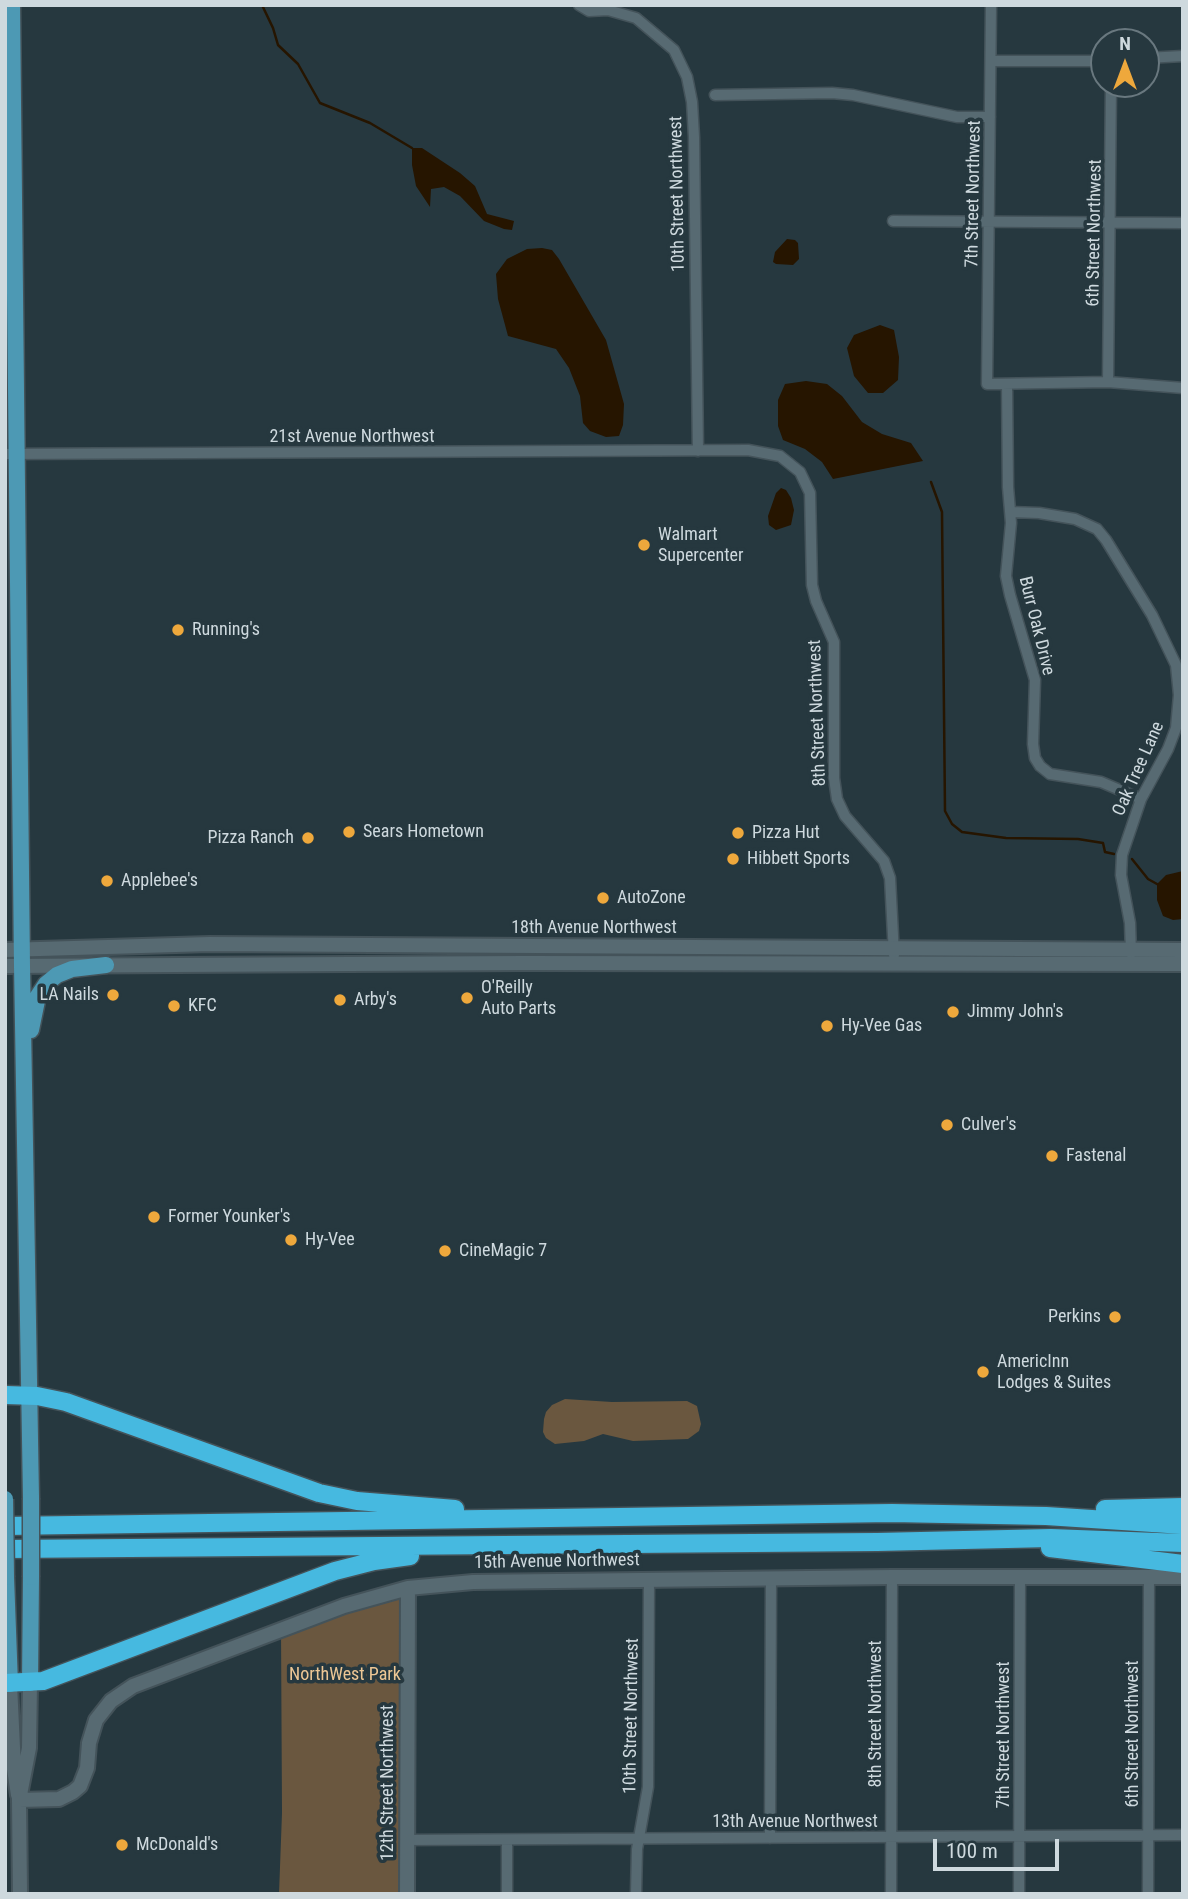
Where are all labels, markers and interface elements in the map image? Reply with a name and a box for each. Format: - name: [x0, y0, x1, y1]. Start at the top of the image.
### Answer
- north arrow: [1090, 28, 1160, 98]
- text: N: [1119, 32, 1131, 55]
- street label: 10th Street Northwest: [666, 116, 690, 272]
- street label: 7th Street Northwest: [962, 120, 986, 268]
- street label: 6th Street Northwest: [1083, 159, 1107, 307]
- street label: 21st Avenue Northwest: [269, 426, 435, 448]
- place label: Walmart Supercenter: [658, 524, 743, 566]
- marker: Walmart Supercenter: [636, 537, 652, 553]
- street label: Burr Oak Drive: [1013, 574, 1059, 678]
- place label: Running's: [192, 619, 260, 641]
- marker: Running's: [170, 622, 186, 638]
- street label: 8th Street Northwest: [805, 639, 831, 787]
- street label: Oak Tree Lane: [1109, 718, 1169, 820]
- place label: Sears Hometown: [363, 821, 484, 843]
- place label: Pizza Hut: [752, 822, 820, 844]
- marker: Sears Hometown: [341, 824, 357, 840]
- marker: Pizza Hut: [730, 825, 746, 841]
- place label: Pizza Ranch: [207, 827, 294, 849]
- marker: Pizza Ranch: [300, 830, 316, 846]
- place label: Hibbett Sports: [747, 848, 850, 870]
- marker: Hibbett Sports: [725, 851, 741, 867]
- place label: Applebee's: [121, 870, 198, 892]
- marker: Applebee's: [99, 873, 115, 889]
- place label: AutoZone: [617, 887, 686, 909]
- marker: AutoZone: [595, 890, 611, 906]
- street label: 18th Avenue Northwest: [511, 917, 677, 939]
- place label: O'Reilly Auto Parts: [481, 977, 556, 1020]
- place label: LA Nails: [40, 984, 99, 1006]
- marker: LA Nails: [105, 987, 121, 1003]
- place label: Arby's: [354, 989, 397, 1011]
- marker: O'Reilly Auto Parts: [459, 990, 475, 1006]
- marker: Arby's: [332, 992, 348, 1008]
- place label: KFC: [188, 995, 217, 1017]
- marker: KFC: [166, 998, 182, 1014]
- place label: Jimmy John's: [967, 1001, 1063, 1023]
- marker: Jimmy John's: [945, 1004, 961, 1020]
- place label: Hy-Vee Gas: [841, 1015, 922, 1037]
- marker: Hy-Vee Gas: [819, 1018, 835, 1034]
- place label: Culver's: [961, 1114, 1016, 1136]
- marker: Culver's: [939, 1117, 955, 1133]
- place label: Fastenal: [1066, 1145, 1126, 1167]
- marker: Fastenal: [1044, 1148, 1060, 1164]
- place label: Former Younker's: [168, 1206, 291, 1228]
- marker: Former Younker's: [146, 1209, 162, 1225]
- place label: Hy-Vee: [305, 1229, 355, 1251]
- marker: Hy-Vee: [283, 1232, 299, 1248]
- place label: CineMagic 7: [459, 1240, 547, 1262]
- marker: CineMagic 7: [437, 1243, 453, 1259]
- place label: Perkins: [1048, 1306, 1101, 1328]
- marker: Perkins: [1107, 1309, 1123, 1325]
- place label: AmericInn Lodges & Suites: [997, 1351, 1111, 1394]
- marker: AmericInn Lodges & Suites: [975, 1364, 991, 1380]
- street label: 15th Avenue Northwest: [474, 1550, 640, 1574]
- street label: 10th Street Northwest: [620, 1638, 644, 1794]
- street label: 8th Street Northwest: [865, 1640, 887, 1788]
- street label: 6th Street Northwest: [1122, 1660, 1144, 1808]
- street label: 7th Street Northwest: [993, 1661, 1015, 1809]
- park label: NorthWest Park: [289, 1664, 401, 1686]
- street label: 12th Street Northwest: [377, 1705, 399, 1861]
- street label: 13th Avenue Northwest: [712, 1811, 878, 1833]
- scale bar: [936, 1826, 1062, 1870]
- place label: McDonald's: [136, 1834, 218, 1856]
- marker: McDonald's: [114, 1837, 130, 1853]
- text: 100 m: [946, 1839, 998, 1863]

